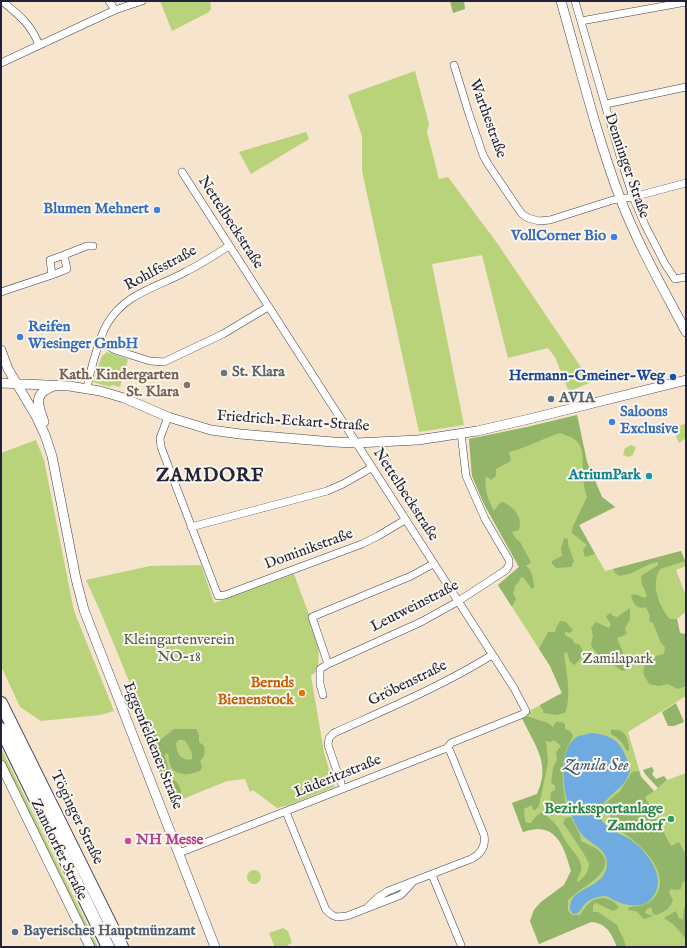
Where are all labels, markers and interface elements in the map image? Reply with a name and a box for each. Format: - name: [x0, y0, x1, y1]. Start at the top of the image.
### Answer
- street label: Warthestraße: [464, 77, 510, 161]
- street label: Denninger Straße: [600, 111, 652, 221]
- street label: Nettelbeckstraße: [193, 173, 267, 273]
- place label: Blumen Mehnert: [43, 201, 149, 219]
- marker: Blumen Mehnert: [152, 205, 162, 215]
- place label: VollCorner Bio: [511, 228, 606, 246]
- marker: VollCorner Bio: [609, 232, 619, 242]
- street label: Rohlfsstraße: [122, 242, 200, 296]
- place label: Reifen Wiesinger GmbH: [28, 319, 138, 354]
- marker: Reifen Wiesinger GmbH: [15, 332, 25, 342]
- place label: St. Klara: [232, 364, 285, 382]
- place label: Kath. Kindergarten St. Klara: [59, 367, 179, 402]
- marker: St. Klara: [219, 368, 229, 378]
- place label: Hermann-Gmeiner-Weg: [509, 368, 665, 386]
- marker: Hermann-Gmeiner-Weg: [668, 372, 678, 382]
- marker: Kath. Kindergarten St. Klara: [182, 380, 192, 390]
- place label: AVIA: [559, 390, 595, 408]
- marker: AVIA: [546, 394, 556, 404]
- place label: Saloons Exclusive: [620, 404, 678, 439]
- street label: Friedrich-Eckart-Straße: [216, 408, 370, 436]
- marker: Saloons Exclusive: [607, 417, 617, 427]
- street label: Nettelbeckstraße: [368, 445, 442, 545]
- district label: ZAMDORF: [156, 466, 264, 488]
- place label: AtriumPark: [568, 467, 641, 485]
- marker: AtriumPark: [644, 471, 654, 481]
- street label: Dominikstraße: [262, 526, 356, 574]
- street label: Leutweinstraße: [368, 577, 462, 637]
- park label: Kleingartenverein NO-18: [123, 632, 235, 667]
- park label: Zamilapark: [582, 651, 654, 669]
- street label: Gröbenstraße: [366, 657, 450, 711]
- place label: Bernds Bienenstock: [217, 675, 294, 710]
- street label: Eggenfeldener Straße: [118, 680, 186, 812]
- marker: Bernds Bienenstock: [297, 688, 307, 698]
- street label: Lüderitzstraße: [292, 751, 384, 803]
- water label: Zamila See: [563, 757, 629, 777]
- street label: Töginger Straße: [46, 768, 106, 868]
- street label: Zamdorfer Straße: [26, 796, 90, 904]
- place label: Bezirkssportanlage Zamdorf: [544, 801, 663, 836]
- marker: Bezirkssportanlage Zamdorf: [666, 814, 676, 824]
- place label: NH Messe: [136, 832, 203, 850]
- marker: NH Messe: [123, 836, 133, 846]
- place label: Bayerisches Hauptmünzamt: [23, 923, 196, 941]
- marker: Bayerisches Hauptmünzamt: [10, 927, 20, 937]

